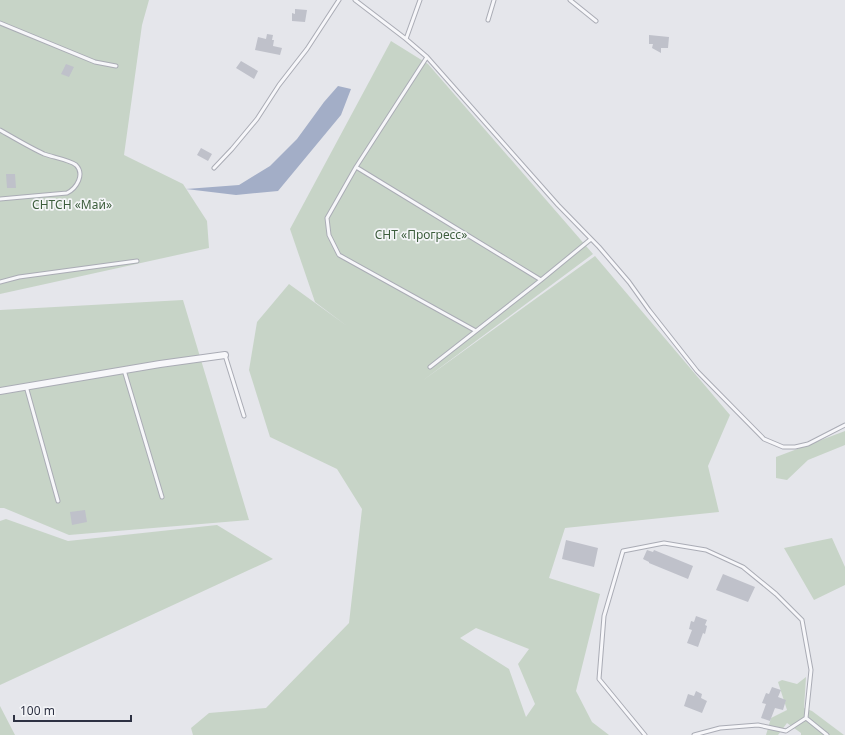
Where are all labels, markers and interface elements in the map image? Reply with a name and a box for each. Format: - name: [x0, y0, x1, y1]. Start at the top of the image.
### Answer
- park label: СНТСН «Май»: [32, 196, 112, 213]
- park label: СНТ «Прогресс»: [375, 226, 467, 243]
- scale bar: [14, 697, 131, 723]
- text: 100 m: [20, 702, 55, 719]

